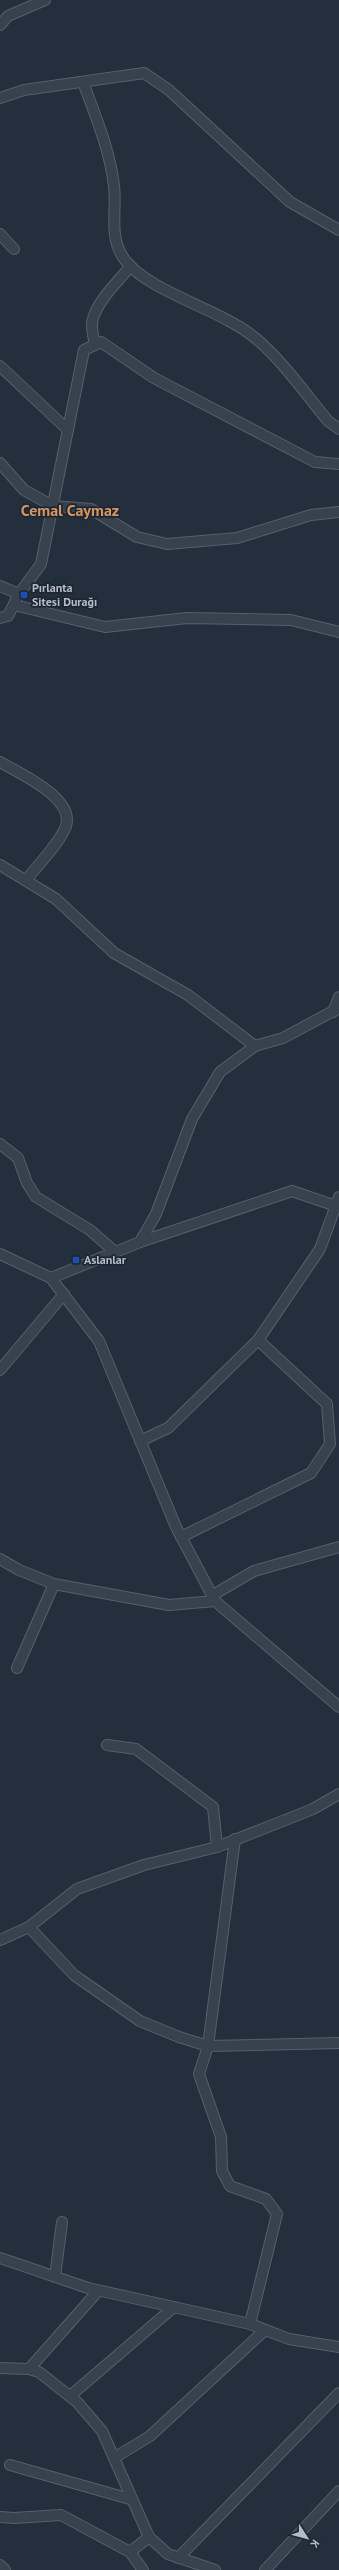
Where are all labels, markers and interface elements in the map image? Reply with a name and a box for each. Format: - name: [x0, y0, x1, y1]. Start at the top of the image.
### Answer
- district label: Cemal Caymaz: [21, 500, 119, 520]
- place label: Pırlanta Sitesi Durağı: [32, 580, 97, 609]
- marker: Pırlanta Sitesi Durağı: [19, 590, 29, 600]
- place label: Aslanlar: [84, 1252, 127, 1267]
- marker: Aslanlar: [71, 1255, 81, 1265]
- north arrow: [287, 2518, 327, 2558]
- text: K: [307, 2537, 323, 2551]

